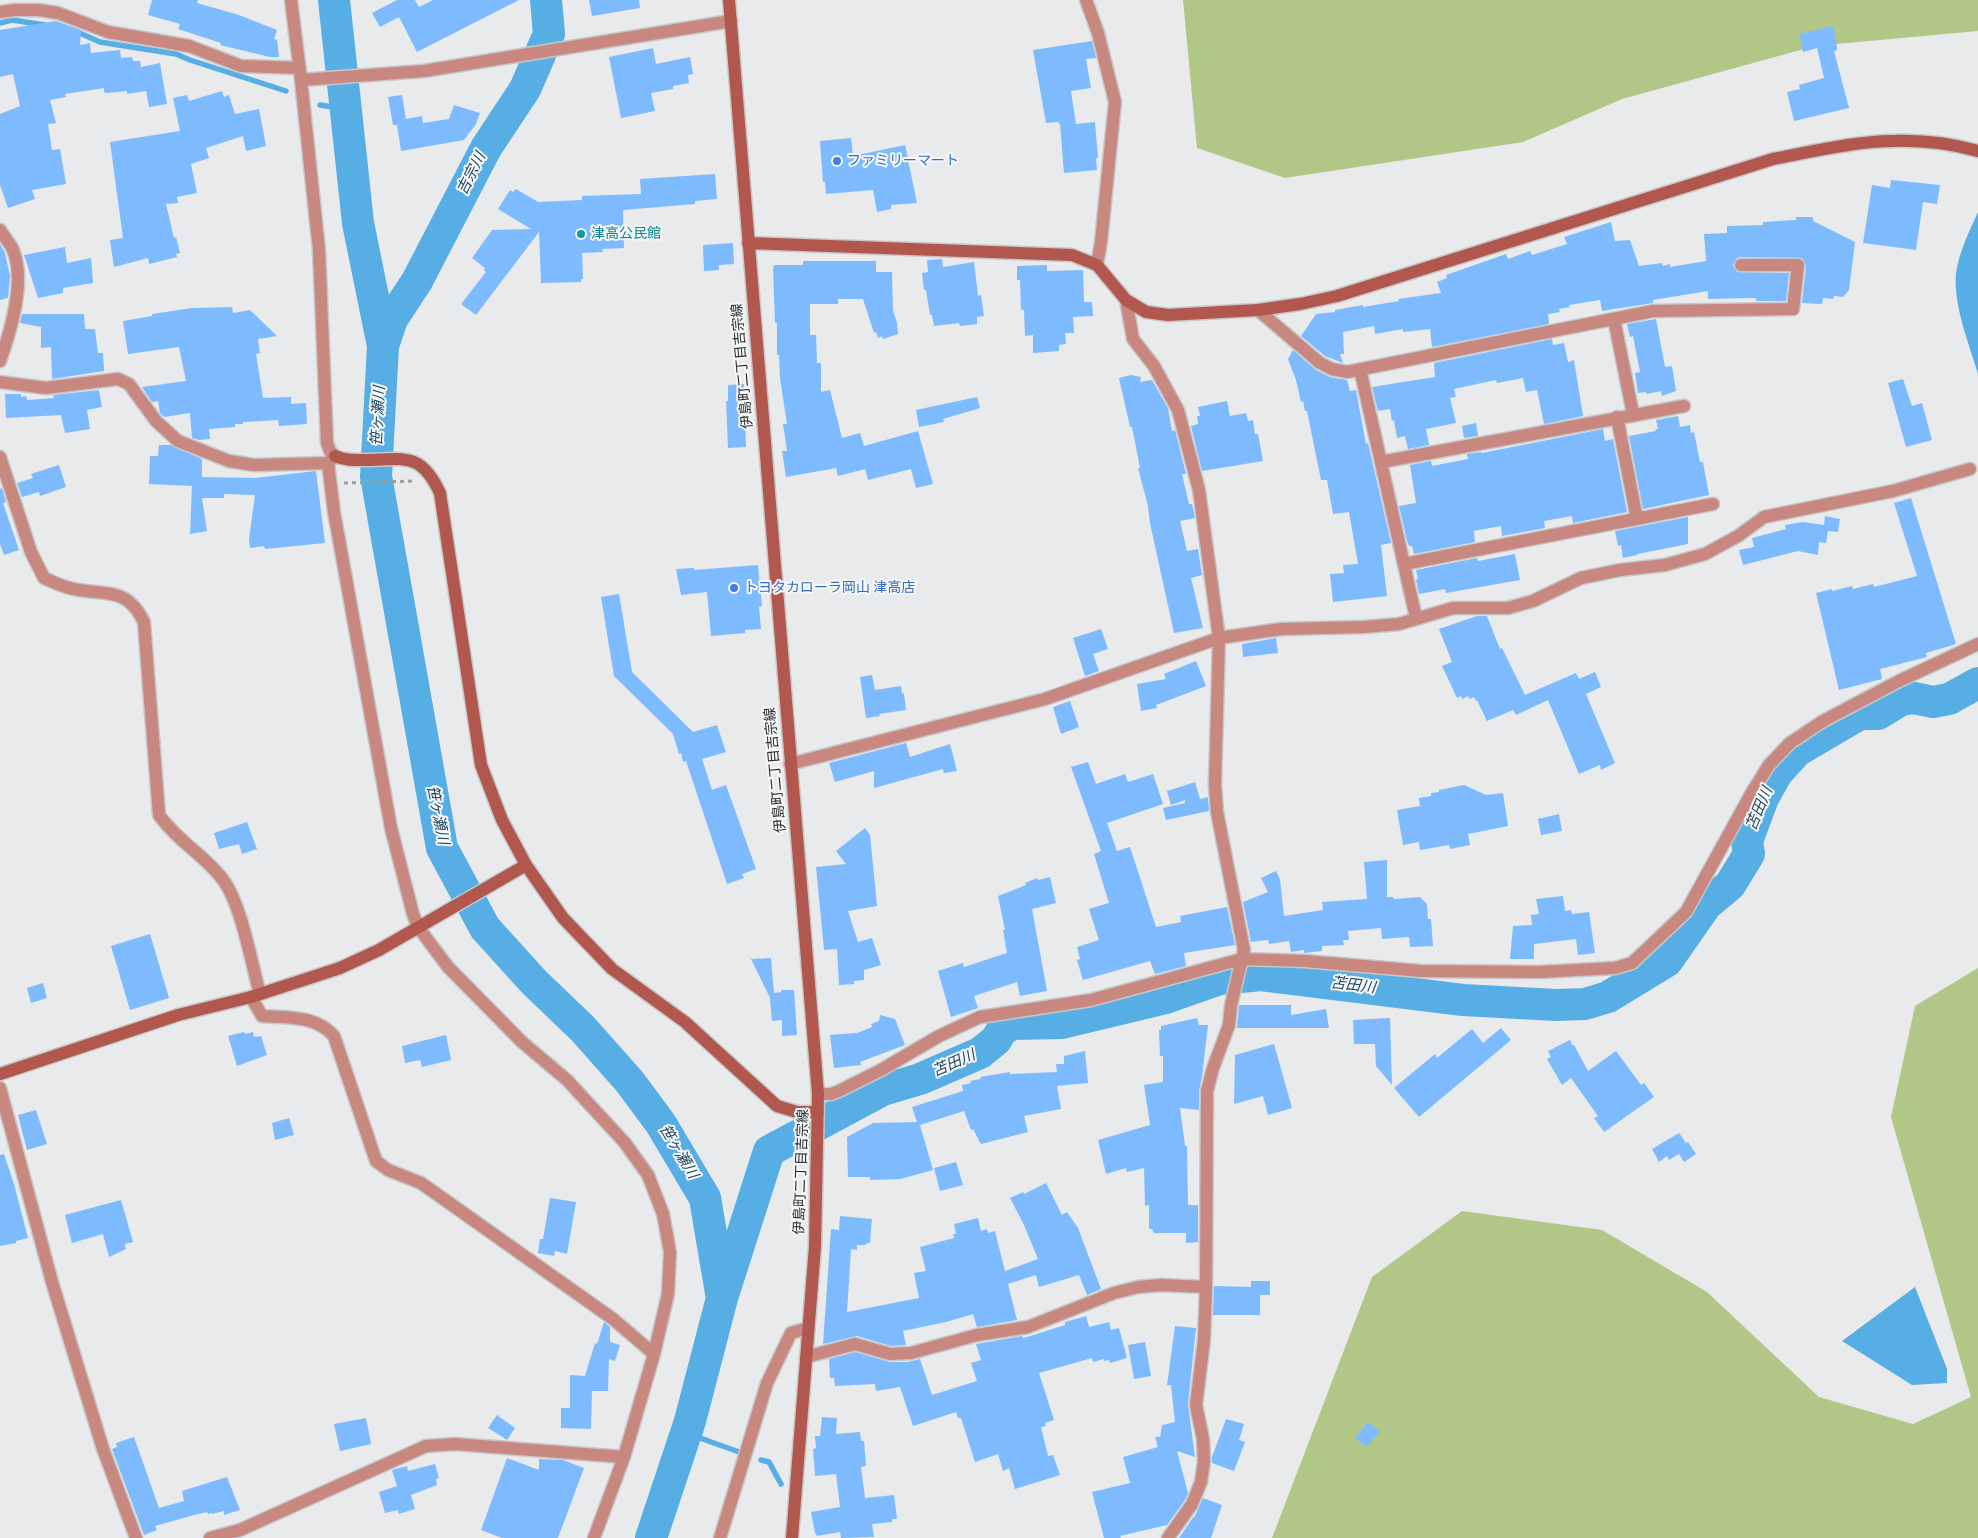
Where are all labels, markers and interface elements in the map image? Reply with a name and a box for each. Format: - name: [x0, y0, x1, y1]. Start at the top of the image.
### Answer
- water label: 吉宗川: [454, 150, 490, 198]
- place label: ファミリーマート: [847, 153, 959, 169]
- marker: ファミリーマート: [831, 155, 843, 167]
- place label: 津高公民館: [591, 226, 661, 242]
- marker: 津高公民館: [575, 228, 587, 240]
- street label: 伊島町二丁目吉宗線: [729, 303, 757, 429]
- water label: 笹ヶ瀬川: [368, 386, 390, 446]
- place label: トヨタカローラ岡山 津高店: [744, 580, 915, 596]
- marker: トヨタカローラ岡山 津高店: [728, 582, 740, 594]
- street label: 伊島町二丁目吉宗線: [762, 707, 790, 833]
- water label: 笹ヶ瀬川: [422, 784, 452, 846]
- water label: 苫田川: [1743, 785, 1777, 833]
- water label: 苫田川: [1330, 974, 1376, 998]
- water label: 苫田川: [930, 1047, 978, 1081]
- street label: 伊島町二丁目吉宗線: [791, 1109, 813, 1235]
- water label: 笹ヶ瀬川: [655, 1122, 701, 1182]

